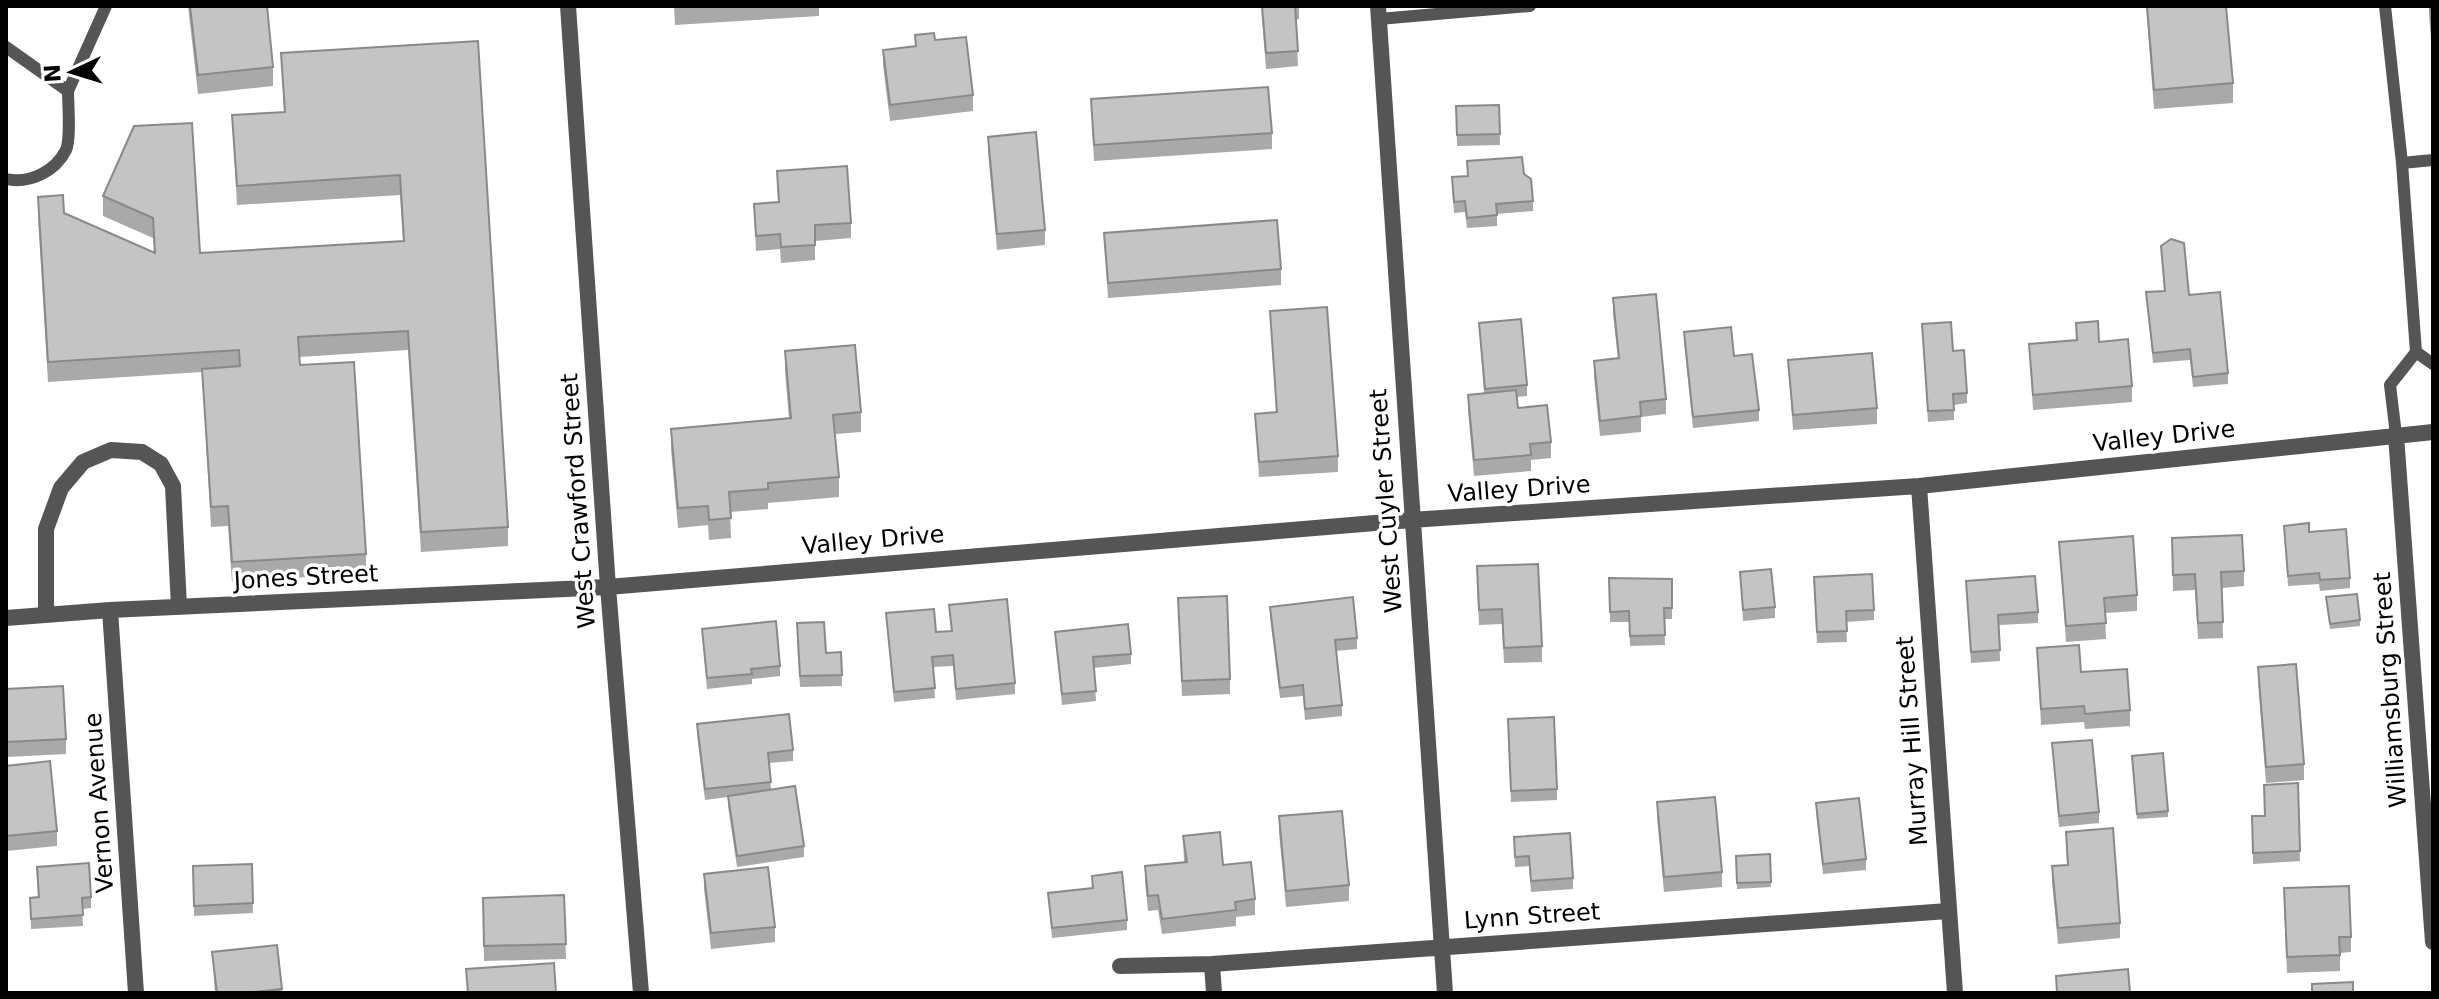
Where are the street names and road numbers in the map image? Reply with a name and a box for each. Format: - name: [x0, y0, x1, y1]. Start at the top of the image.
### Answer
- street label: West Crawford Street: [555, 372, 601, 630]
- street label: West Cuyler Street: [1364, 388, 1408, 614]
- street label: Valley Drive: [2091, 415, 2237, 457]
- street label: Valley Drive: [1447, 470, 1591, 508]
- street label: Valley Drive: [800, 520, 946, 560]
- street label: Jones Street: [231, 559, 379, 595]
- street label: Williamsburg Street: [2368, 571, 2412, 809]
- street label: Murray Hill Street: [1891, 635, 1933, 847]
- street label: Vernon Avenue: [79, 712, 119, 894]
- street label: Lynn Street: [1463, 897, 1601, 935]

